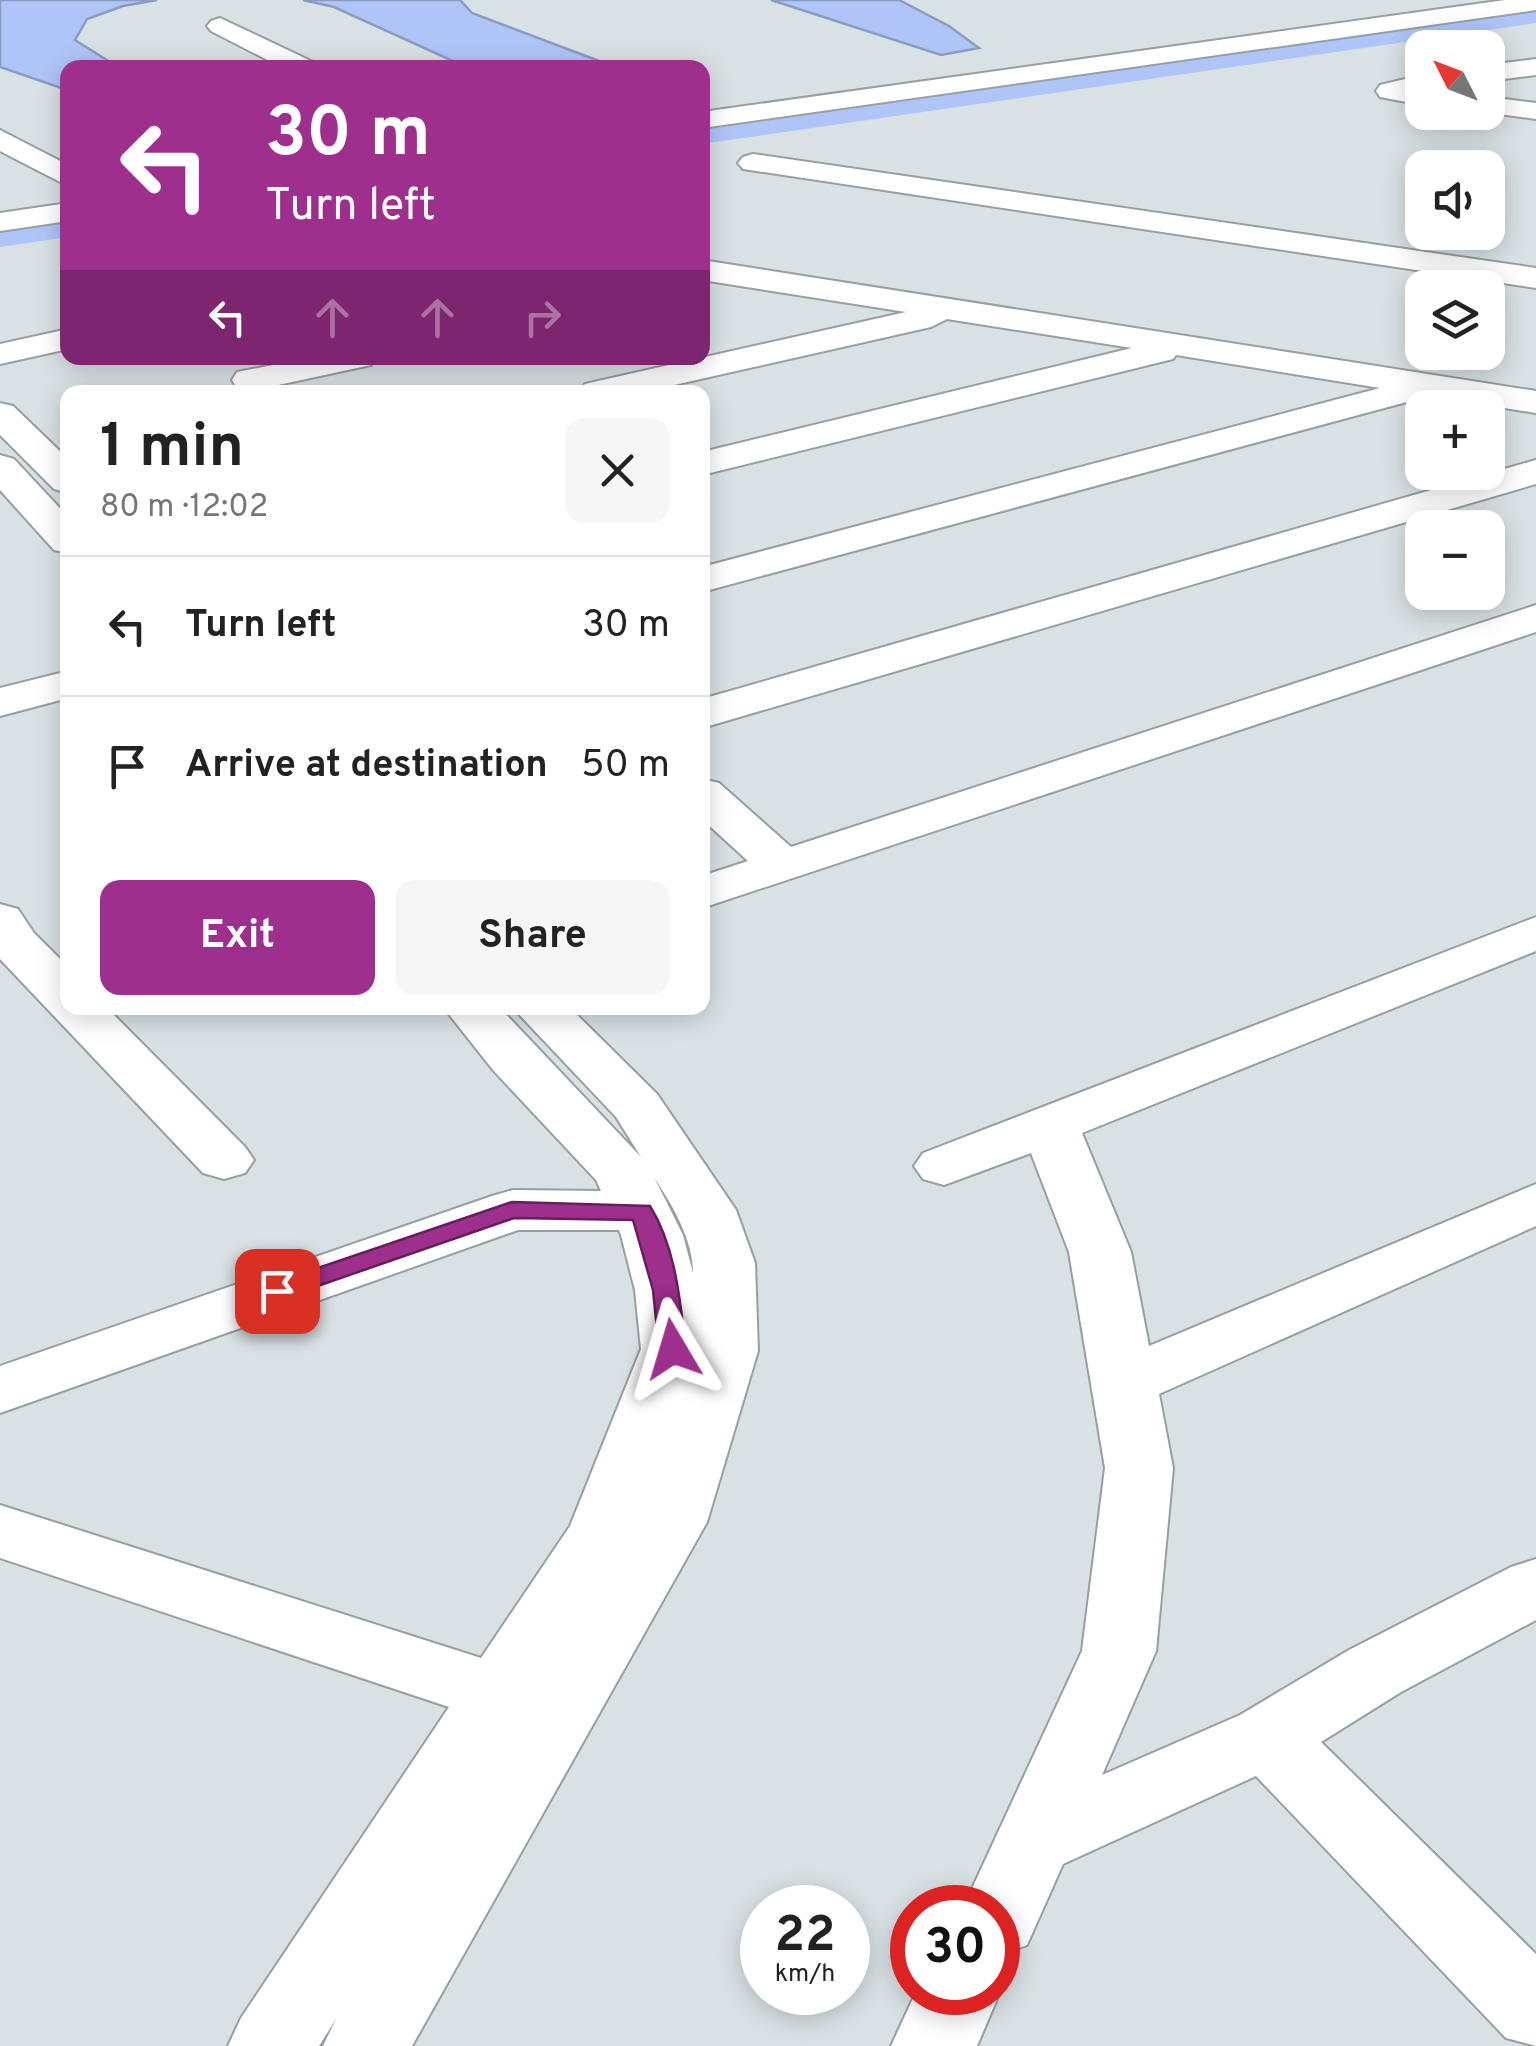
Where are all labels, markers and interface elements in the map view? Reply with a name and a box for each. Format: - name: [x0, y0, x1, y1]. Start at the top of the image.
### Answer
- north arrow: [1405, 30, 1505, 130]
- map controls: [1405, 30, 1505, 610]
- text: 30 m: [265, 92, 431, 181]
- icon: left: [100, 100, 230, 230]
- button: sound: [1405, 150, 1505, 250]
- text: Turn left: [265, 179, 436, 236]
- button: layers: [1405, 270, 1505, 370]
- icon: left: [200, 290, 255, 345]
- icon: ahead: [305, 290, 360, 345]
- icon: ahead: [410, 290, 465, 345]
- icon: right: [515, 290, 570, 345]
- button: +: [1405, 390, 1505, 490]
- text: 1 min: [100, 412, 244, 488]
- button: close: [565, 418, 670, 523]
- text: 80 m · 12:02: [100, 488, 268, 528]
- button: −: [1405, 510, 1505, 610]
- icon: left: [100, 599, 155, 654]
- text: Turn left: [185, 602, 337, 651]
- text: 30 m: [582, 602, 670, 651]
- icon: arrive: [100, 739, 155, 794]
- text: Arrive at destination: [185, 742, 548, 791]
- text: 50 m: [581, 742, 670, 791]
- button: Exit: [100, 880, 375, 995]
- button: Share: [395, 880, 670, 995]
- pin: [235, 1249, 320, 1334]
- icon: arrive: [250, 1264, 305, 1319]
- position arrow: [621, 1297, 725, 1401]
- speed limit sign: 30: [890, 1885, 1020, 2015]
- text: 22: [774, 1906, 836, 1969]
- text: km/h: [775, 1959, 835, 1991]

